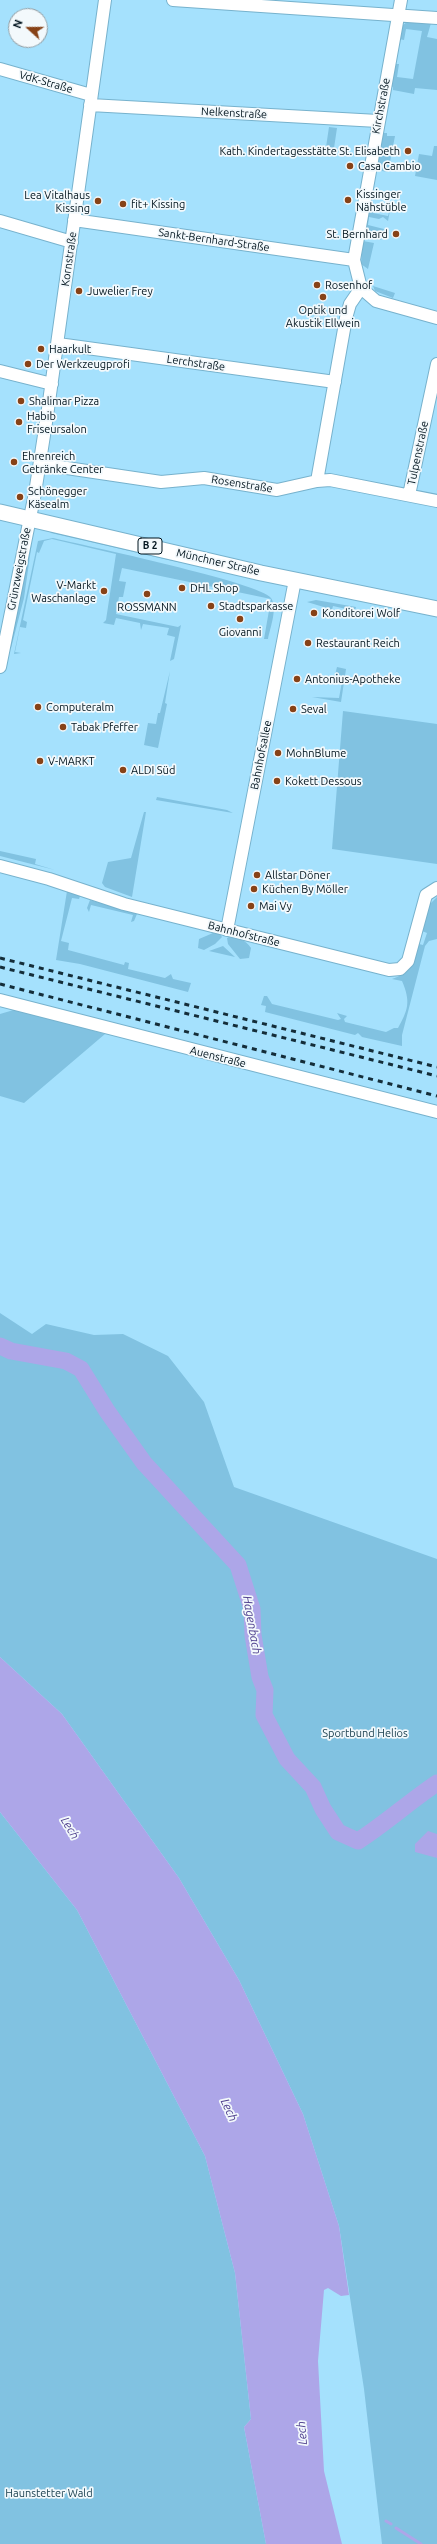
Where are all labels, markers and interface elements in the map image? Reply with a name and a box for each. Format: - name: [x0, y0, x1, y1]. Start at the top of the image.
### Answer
- north arrow: [8, 8, 48, 48]
- text: N: [11, 18, 25, 30]
- street label: VdK-Straße: [18, 68, 74, 96]
- street label: Kirchstraße: [369, 77, 393, 135]
- street label: Nelkenstraße: [201, 105, 267, 121]
- place label: Kath. Kindertagesstätte St. Elisabeth: [220, 144, 400, 158]
- marker: Kath. Kindertagesstätte St. Elisabeth: [403, 146, 413, 156]
- place label: Casa Cambio: [358, 159, 421, 173]
- marker: Casa Cambio: [345, 161, 355, 171]
- place label: Kissinger Nähstüble: [356, 187, 407, 213]
- place label: Lea Vitalhaus Kissing: [24, 188, 90, 214]
- marker: Kissinger Nähstüble: [343, 195, 353, 205]
- marker: Lea Vitalhaus Kissing: [93, 196, 103, 206]
- place label: fit+ Kissing: [131, 197, 185, 211]
- marker: fit+ Kissing: [118, 199, 128, 209]
- street label: Sankt-Bernhard-Straße: [157, 226, 271, 254]
- place label: St. Bernhard: [327, 227, 388, 241]
- marker: St. Bernhard: [391, 229, 401, 239]
- street label: Kornstraße: [59, 231, 79, 287]
- place label: Rosenhof: [325, 278, 372, 292]
- marker: Rosenhof: [312, 280, 322, 290]
- place label: Juwelier Frey: [87, 284, 153, 298]
- marker: Juwelier Frey: [74, 286, 84, 296]
- marker: Optik und Akustik Ellwein: [318, 292, 328, 302]
- place label: Optik und Akustik Ellwein: [286, 303, 360, 329]
- place label: Haarkult: [49, 342, 91, 356]
- marker: Haarkult: [36, 344, 46, 354]
- street label: Lerchstraße: [166, 352, 226, 374]
- place label: Der Werkzeugprofi: [36, 357, 130, 371]
- marker: Der Werkzeugprofi: [23, 359, 33, 369]
- place label: Shalimar Pizza: [29, 394, 99, 408]
- marker: Shalimar Pizza: [16, 396, 26, 406]
- place label: Habib Friseursalon: [27, 409, 87, 435]
- marker: Habib Friseursalon: [14, 417, 24, 427]
- street label: Tulpenstraße: [405, 420, 431, 486]
- place label: Ehrenreich Getränke Center: [22, 449, 103, 475]
- marker: Ehrenreich Getränke Center: [9, 457, 19, 467]
- street label: Rosenstraße: [210, 473, 274, 495]
- place label: Schönegger Käsealm: [28, 484, 87, 510]
- marker: Schönegger Käsealm: [15, 492, 25, 502]
- street label: Grünzweigstraße: [4, 526, 34, 612]
- road number: B 2: [138, 538, 162, 554]
- street label: Münchner Straße: [175, 546, 261, 578]
- place label: V-Markt Waschanlage: [31, 578, 96, 604]
- place label: DHL Shop: [190, 581, 238, 595]
- marker: DHL Shop: [177, 583, 187, 593]
- marker: V-Markt Waschanlage: [99, 586, 109, 596]
- marker: ROSSMANN: [142, 589, 152, 599]
- place label: Stadtsparkasse: [219, 599, 293, 613]
- place label: ROSSMANN: [117, 600, 177, 614]
- marker: Stadtsparkasse: [206, 601, 216, 611]
- place label: Konditorei Wolf: [322, 606, 400, 620]
- marker: Konditorei Wolf: [309, 608, 319, 618]
- marker: Giovanni: [235, 614, 245, 624]
- place label: Giovanni: [219, 625, 261, 639]
- place label: Restaurant Reich: [316, 636, 400, 650]
- marker: Restaurant Reich: [303, 638, 313, 648]
- place label: Antonius-Apotheke: [305, 672, 400, 686]
- marker: Antonius-Apotheke: [292, 674, 302, 684]
- place label: Computeralm: [46, 700, 114, 714]
- marker: Computeralm: [33, 702, 43, 712]
- place label: Seval: [301, 702, 327, 716]
- marker: Seval: [288, 704, 298, 714]
- street label: Bahnhofsallee: [248, 719, 274, 791]
- place label: Tabak Pfeffer: [71, 720, 138, 734]
- marker: Tabak Pfeffer: [58, 722, 68, 732]
- place label: MohnBlume: [286, 746, 346, 760]
- marker: MohnBlume: [273, 748, 283, 758]
- place label: V-MARKT: [48, 754, 95, 768]
- marker: V-MARKT: [35, 756, 45, 766]
- place label: ALDI Süd: [131, 763, 175, 777]
- marker: ALDI Süd: [118, 765, 128, 775]
- place label: Kokett Dessous: [285, 774, 361, 788]
- marker: Kokett Dessous: [272, 776, 282, 786]
- place label: Allstar Döner: [265, 868, 330, 882]
- marker: Allstar Döner: [252, 870, 262, 880]
- place label: Küchen By Möller: [262, 882, 348, 896]
- marker: Küchen By Möller: [249, 884, 259, 894]
- place label: Mai Vy: [259, 899, 292, 913]
- marker: Mai Vy: [246, 901, 256, 911]
- street label: Bahnhofstraße: [207, 919, 281, 949]
- street label: Auenstraße: [189, 1044, 247, 1070]
- water label: Hagenbach: [240, 1595, 264, 1655]
- park label: Sportbund Helios: [322, 1726, 408, 1740]
- water label: Lech: [58, 1814, 82, 1842]
- water label: Lech: [217, 2096, 241, 2124]
- water label: Lech: [294, 2421, 310, 2445]
- park label: Haunstetter Wald: [5, 2486, 93, 2500]

